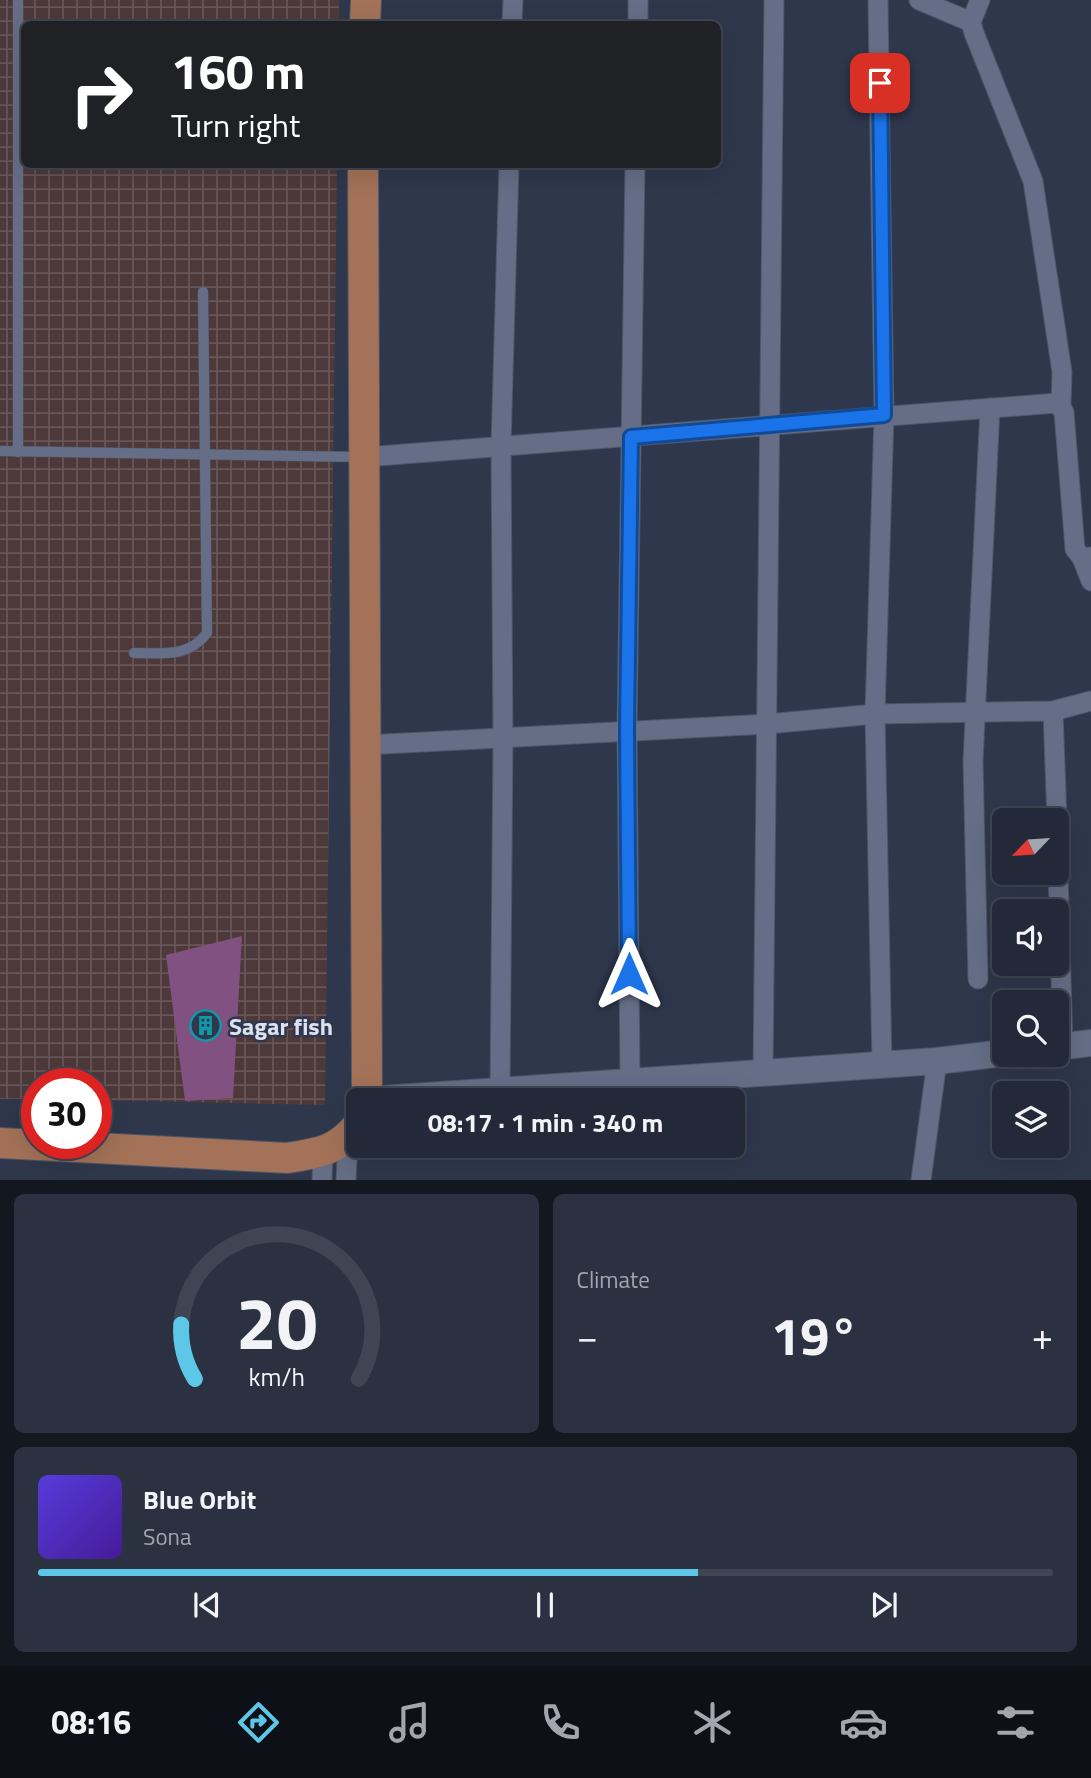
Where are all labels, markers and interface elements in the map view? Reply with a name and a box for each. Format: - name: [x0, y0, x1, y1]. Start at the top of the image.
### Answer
- text: 160 m: [171, 33, 305, 108]
- icon: right: [56, 49, 147, 140]
- pin: [850, 53, 910, 113]
- icon: arrive: [861, 64, 899, 102]
- text: Turn right: [171, 101, 300, 149]
- north arrow: [992, 808, 1069, 886]
- map controls: [992, 808, 1069, 1158]
- button: sound: [992, 899, 1069, 976]
- position arrow: [592, 937, 666, 1011]
- button: search: [992, 990, 1069, 1067]
- place label: Sagar fish: [229, 1008, 333, 1044]
- building icon: Sagar fish: [189, 1009, 223, 1043]
- speed limit sign: 30: [21, 1068, 112, 1159]
- button: layers: [992, 1081, 1069, 1158]
- text: 08:17 · 1 min · 340 m: [428, 1103, 663, 1142]
- text: Climate: [577, 1262, 650, 1297]
- text: 20: [235, 1268, 317, 1378]
- text: 19°: [771, 1296, 858, 1375]
- text: −: [577, 1307, 598, 1365]
- text: +: [1032, 1307, 1053, 1365]
- text: km/h: [248, 1358, 305, 1396]
- text: Blue Orbit: [143, 1480, 256, 1519]
- text: Sona: [143, 1519, 191, 1554]
- icon: previous: [188, 1586, 226, 1624]
- icon: pause: [526, 1586, 564, 1624]
- icon: next: [865, 1586, 903, 1624]
- text: 08:16: [51, 1698, 131, 1746]
- icon: directions: [234, 1698, 283, 1747]
- icon: music: [385, 1698, 434, 1747]
- icon: phone: [536, 1698, 585, 1747]
- icon: climate: [688, 1698, 737, 1747]
- icon: car: [839, 1698, 888, 1747]
- icon: filters: [991, 1698, 1040, 1747]

